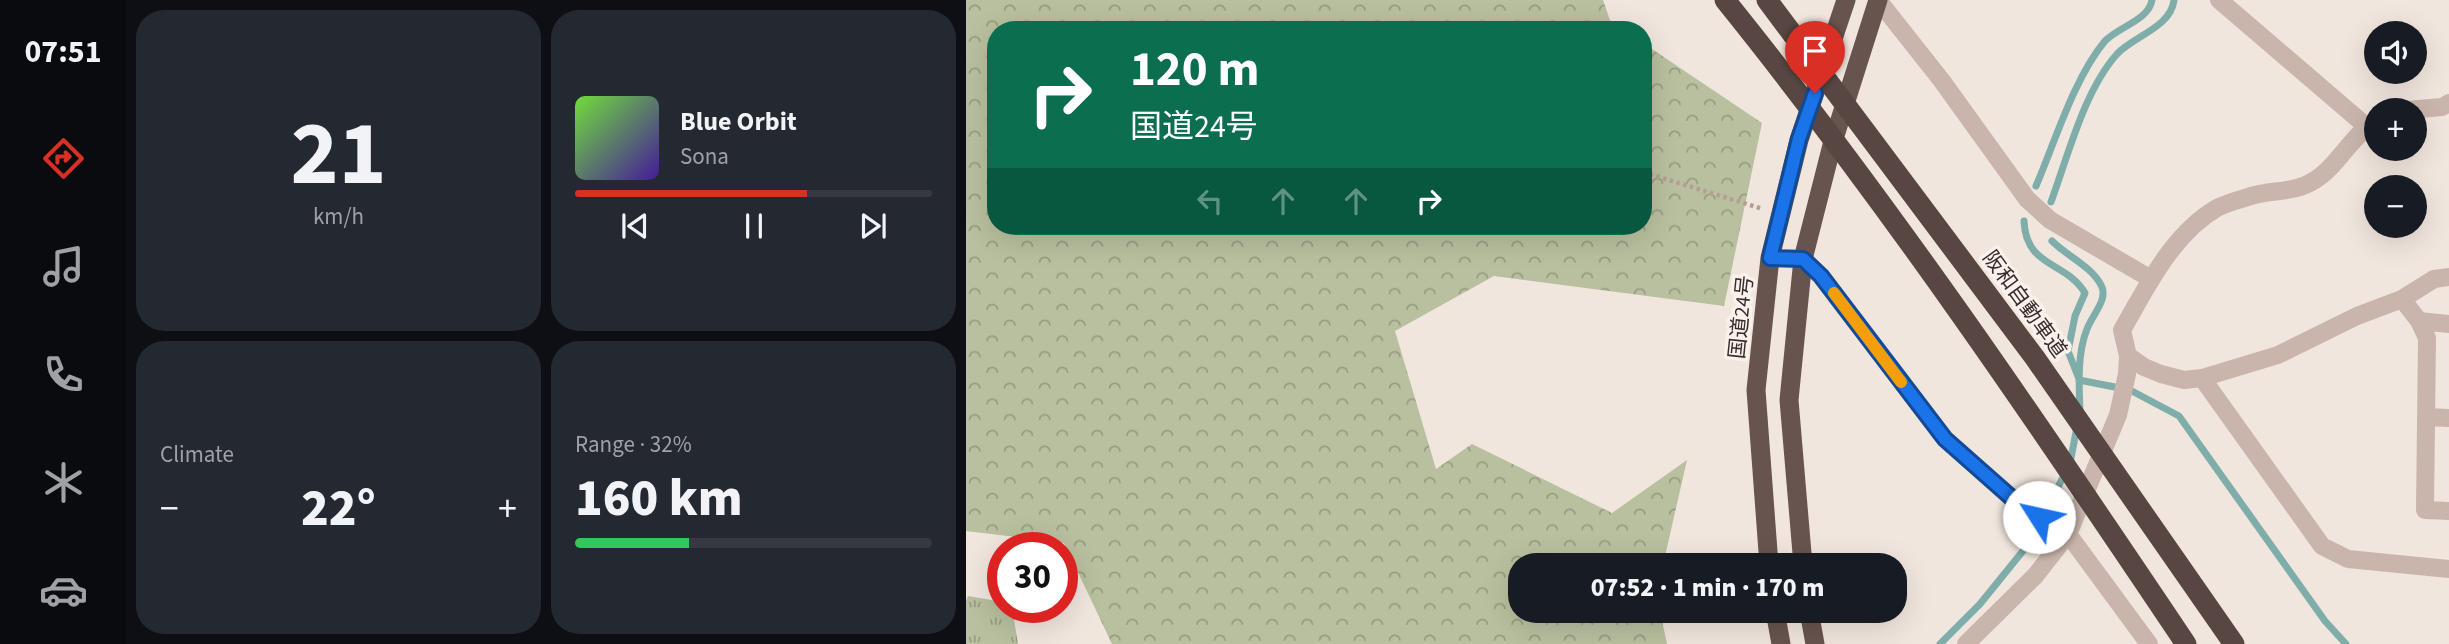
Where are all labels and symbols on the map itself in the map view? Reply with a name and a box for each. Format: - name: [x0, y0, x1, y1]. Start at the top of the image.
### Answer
- pin: [1785, 21, 1845, 93]
- street label: 阪和自動車道: [1976, 244, 2074, 364]
- street label: 国道24号: [1722, 274, 1760, 360]
- position arrow: [2002, 480, 2076, 554]
- speed limit sign: 30: [987, 532, 1078, 623]

